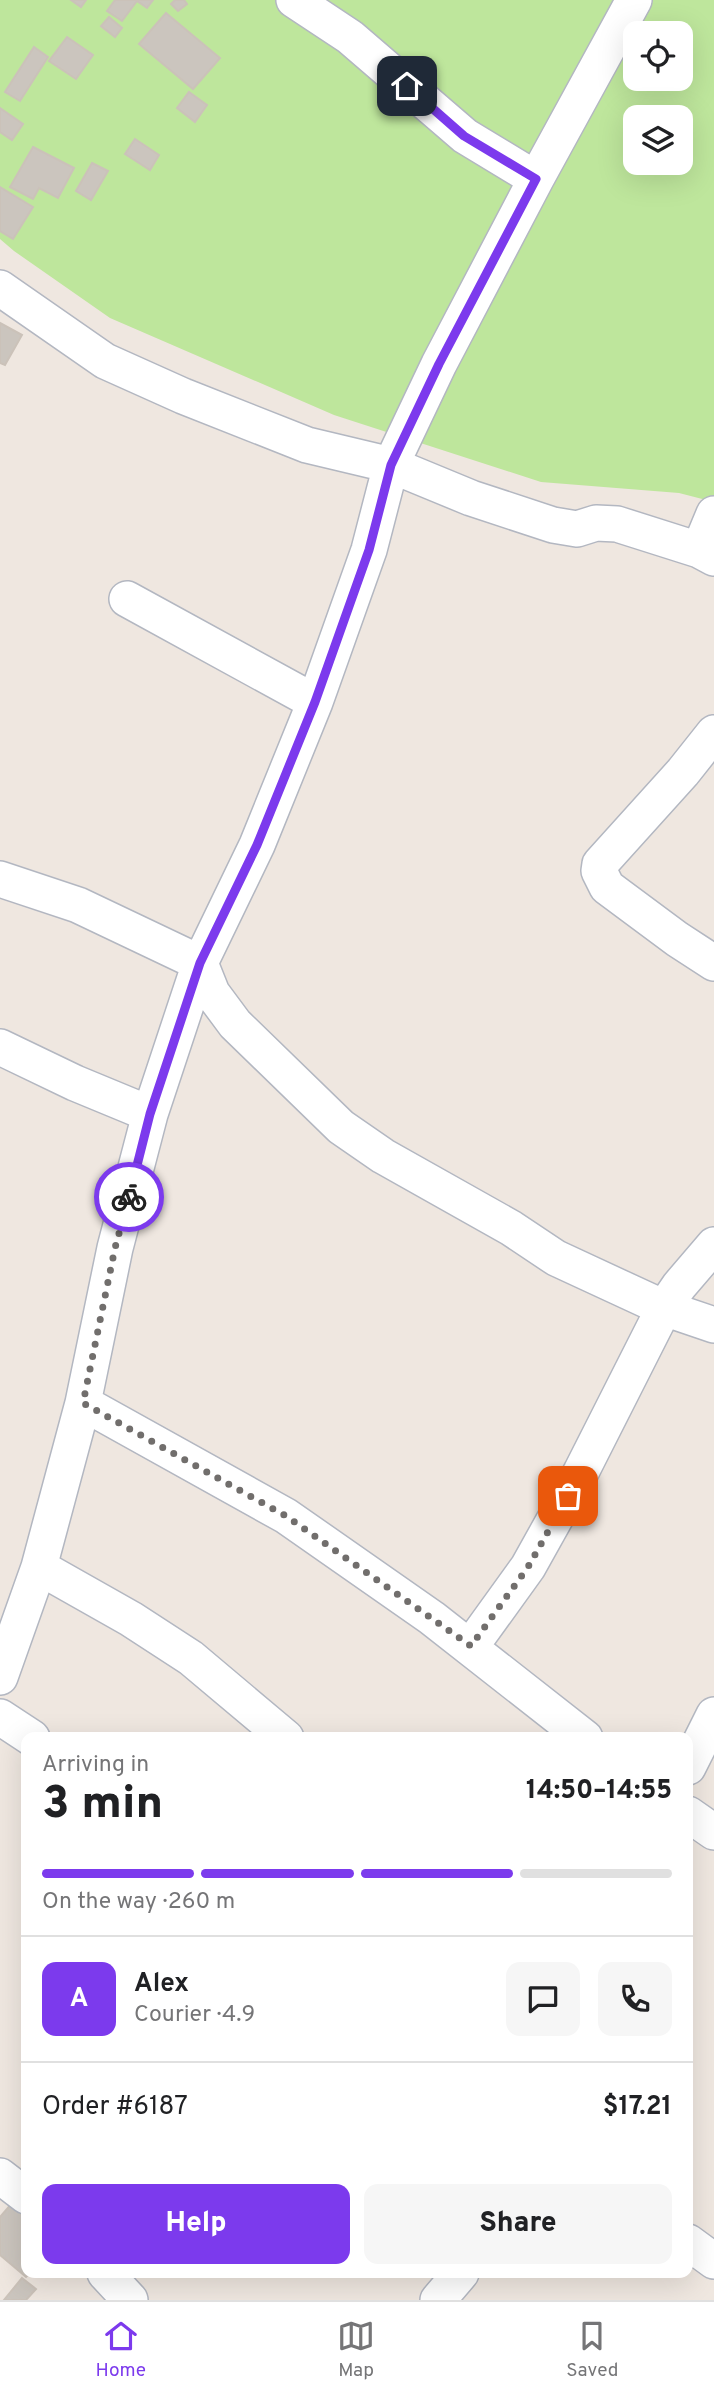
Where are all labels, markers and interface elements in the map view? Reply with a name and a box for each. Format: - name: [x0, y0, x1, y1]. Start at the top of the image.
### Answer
- map controls: [623, 21, 693, 175]
- button: locate: [623, 21, 693, 91]
- pin: [377, 56, 437, 116]
- icon: home: [388, 67, 426, 105]
- button: layers: [623, 105, 693, 175]
- courier: [94, 1162, 164, 1232]
- icon: bike: [110, 1178, 148, 1216]
- pin: [538, 1466, 598, 1526]
- icon: bag: [549, 1477, 587, 1515]
- text: Arriving in: [42, 1751, 149, 1780]
- text: 14:50–14:55: [526, 1775, 672, 1808]
- text: 3 min: [42, 1776, 163, 1835]
- text: On the way · 260 m: [42, 1888, 235, 1917]
- button: chat: [506, 1962, 580, 2036]
- button: phone: [598, 1962, 672, 2036]
- text: Alex: [134, 1968, 189, 2001]
- text: A: [70, 1983, 88, 2016]
- text: Courier · 4.9: [134, 2001, 255, 2030]
- text: Order #6187: [42, 2091, 188, 2124]
- text: $17.21: [603, 2091, 672, 2124]
- button: Help: [42, 2184, 350, 2264]
- button: Share: [364, 2184, 672, 2264]
- tab: Home: [96, 2317, 146, 2383]
- tab: Map: [337, 2317, 375, 2383]
- tab: Saved: [566, 2317, 618, 2383]

